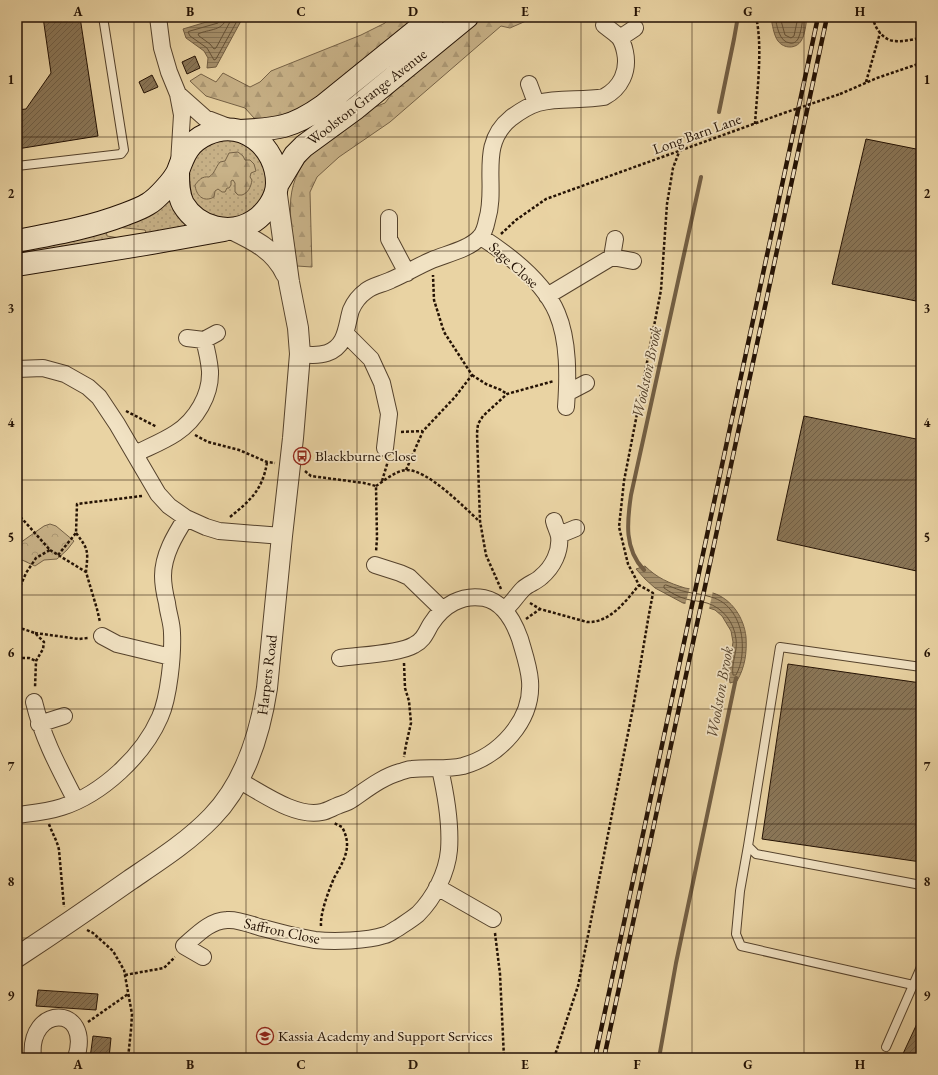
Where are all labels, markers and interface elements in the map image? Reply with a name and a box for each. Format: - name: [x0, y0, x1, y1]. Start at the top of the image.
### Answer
- text: A: [72, 3, 83, 20]
- text: B: [186, 3, 194, 20]
- text: C: [296, 3, 306, 20]
- text: D: [408, 3, 418, 20]
- text: E: [521, 3, 529, 20]
- text: F: [633, 3, 641, 20]
- text: G: [743, 3, 753, 20]
- text: H: [855, 3, 866, 20]
- street label: Woolston Grange Avenue: [303, 44, 430, 149]
- text: 1: [8, 71, 15, 88]
- text: 1: [924, 71, 931, 88]
- street label: Long Barn Lane: [650, 109, 744, 158]
- text: 2: [8, 185, 15, 202]
- text: 2: [924, 185, 931, 202]
- street label: Sage Close: [485, 237, 543, 292]
- text: 3: [8, 300, 15, 317]
- text: 3: [924, 300, 931, 317]
- water label: Woolston Brook: [627, 324, 667, 420]
- text: 4: [8, 414, 15, 431]
- text: 4: [924, 414, 931, 431]
- bus stop icon: Blackburne Close: [292, 446, 312, 466]
- place label: Blackburne Close: [315, 446, 416, 465]
- text: 5: [8, 529, 14, 546]
- text: 5: [924, 529, 930, 546]
- street label: Harpers Road: [252, 633, 281, 716]
- text: 6: [8, 644, 15, 661]
- water label: Woolston Brook: [701, 644, 738, 740]
- text: 6: [924, 644, 931, 661]
- text: 7: [8, 758, 15, 775]
- text: 7: [924, 758, 931, 775]
- text: 8: [8, 873, 15, 890]
- text: 8: [924, 873, 931, 890]
- street label: Saffron Close: [242, 913, 322, 948]
- text: 9: [8, 987, 15, 1004]
- text: 9: [924, 987, 931, 1004]
- school or university icon: Kassia Academy and Support Services: [255, 1026, 275, 1046]
- place label: Kassia Academy and Support Services: [278, 1026, 493, 1045]
- text: A: [72, 1056, 83, 1073]
- text: B: [186, 1056, 194, 1073]
- text: C: [296, 1056, 306, 1073]
- text: D: [408, 1056, 418, 1073]
- text: E: [521, 1056, 529, 1073]
- text: F: [633, 1056, 641, 1073]
- text: G: [743, 1056, 753, 1073]
- text: H: [855, 1056, 866, 1073]

